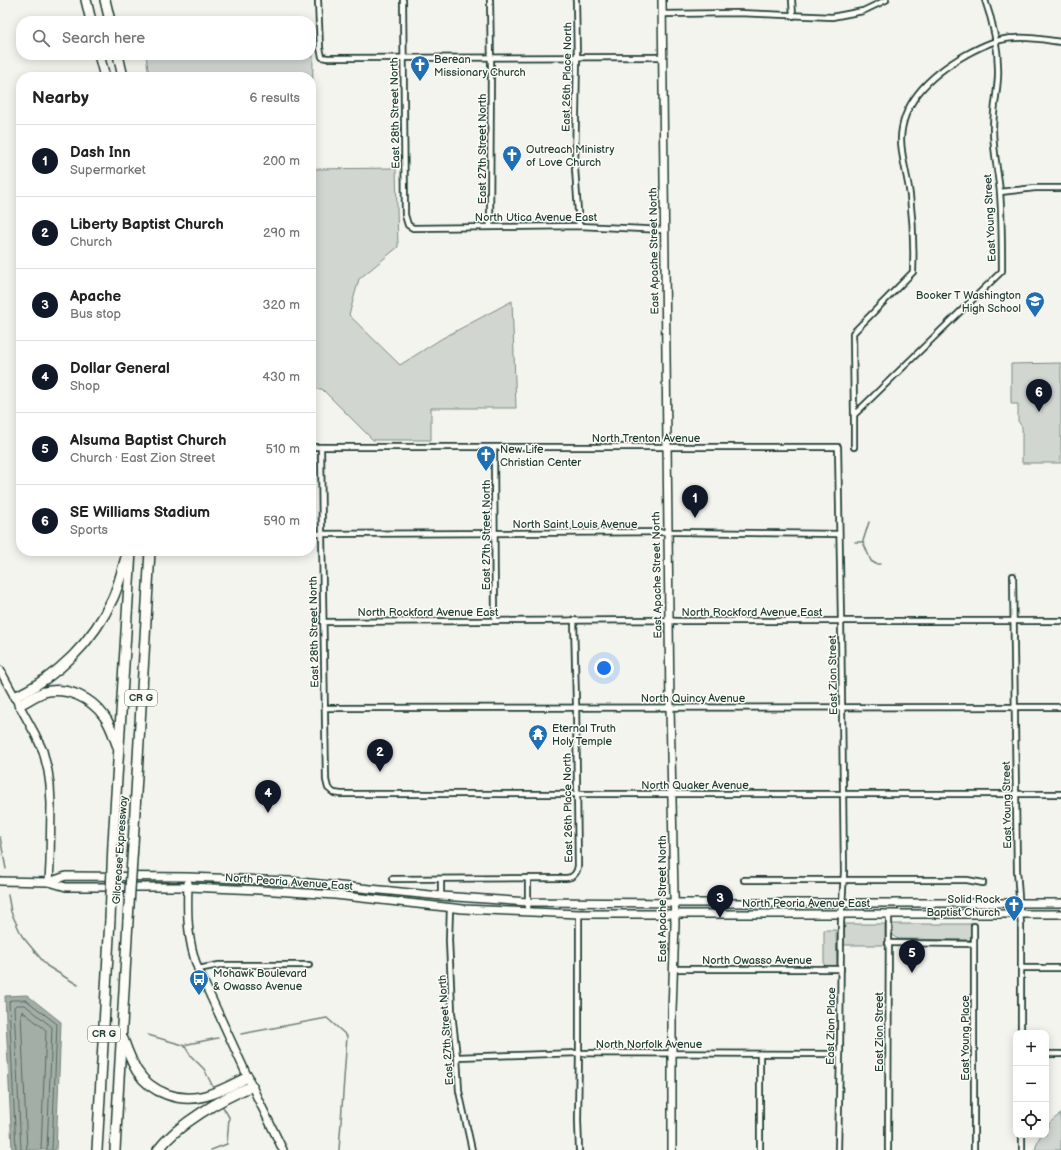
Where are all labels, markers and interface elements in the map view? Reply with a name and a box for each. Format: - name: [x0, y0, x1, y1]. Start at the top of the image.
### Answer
- search box: [16, 16, 316, 60]
- street label: East 26th Place North: [560, 22, 574, 132]
- icon: search: [30, 27, 52, 49]
- text: Search here: [62, 29, 145, 48]
- place label: Berean Missionary Church: [434, 53, 526, 79]
- church icon: Berean Missionary Church: [409, 54, 431, 82]
- street label: East 28th Street North: [388, 57, 402, 169]
- text: Nearby: [32, 88, 89, 108]
- text: 6 results: [250, 90, 300, 106]
- street label: East 27th Street North: [476, 94, 489, 204]
- text: Dash Inn: [70, 143, 131, 162]
- place label: Outreach Ministry of Love Church: [526, 143, 614, 169]
- church icon: Outreach Ministry of Love Church: [501, 144, 523, 172]
- text: 1: [42, 153, 48, 169]
- text: 200 m: [263, 153, 300, 169]
- text: Supermarket: [70, 162, 146, 178]
- street label: East Young Street: [981, 173, 999, 262]
- street label: East Apache Street North: [646, 187, 662, 315]
- street label: North Utica Avenue East: [475, 211, 598, 224]
- text: Liberty Baptist Church: [70, 215, 224, 234]
- text: 2: [41, 225, 49, 241]
- text: 290 m: [263, 225, 300, 241]
- text: Church: [70, 234, 112, 250]
- text: Apache: [70, 287, 121, 306]
- place label: Booker T Washington High School: [916, 289, 1021, 315]
- school or university icon: Booker T Washington High School: [1024, 290, 1046, 318]
- text: 3: [41, 297, 49, 313]
- text: 320 m: [262, 297, 300, 313]
- text: Bus stop: [70, 306, 121, 322]
- text: Dollar General: [70, 359, 170, 378]
- text: 4: [41, 369, 49, 385]
- text: 430 m: [262, 369, 300, 385]
- text: Shop: [70, 378, 100, 394]
- pin: 6: [1026, 379, 1052, 412]
- text: Alsuma Baptist Church: [70, 431, 226, 450]
- street label: North Trenton Avenue: [592, 432, 701, 445]
- text: 5: [41, 441, 49, 457]
- text: 510 m: [266, 441, 300, 457]
- place label: New Life Christian Center: [500, 443, 582, 469]
- church icon: New Life Christian Center: [475, 444, 497, 472]
- text: Church · East Zion Street: [70, 450, 215, 466]
- street label: East 27th Street North: [480, 480, 493, 590]
- pin: 1: [682, 485, 708, 518]
- text: SE Williams Stadium: [70, 503, 210, 522]
- street label: East Apache Street North: [649, 511, 665, 639]
- text: 6: [41, 513, 49, 529]
- text: 590 m: [263, 513, 300, 529]
- street label: North Saint Louis Avenue: [513, 518, 638, 531]
- text: Sports: [70, 522, 108, 538]
- street label: East 28th Street North: [307, 576, 321, 688]
- street label: North Rockford Avenue East: [358, 606, 499, 619]
- street label: North Rockford Avenue East: [682, 606, 823, 619]
- street label: East Zion Street: [826, 634, 840, 715]
- your location: [594, 658, 614, 678]
- road number: CR G: [125, 690, 157, 706]
- street label: North Quincy Avenue: [641, 692, 746, 705]
- place label: Eternal Truth Holy Temple: [552, 722, 616, 748]
- temple icon: Eternal Truth Holy Temple: [527, 723, 549, 751]
- pin: 2: [367, 739, 393, 772]
- street label: East 26th Place North: [561, 753, 575, 863]
- street label: East Young Street: [1000, 760, 1014, 849]
- street label: North Quaker Avenue: [641, 779, 749, 792]
- pin: 4: [255, 780, 281, 813]
- street label: Gilcrease Expressway: [110, 795, 130, 905]
- street label: East Apache Street North: [656, 835, 669, 963]
- street label: North Peoria Avenue East: [225, 871, 354, 893]
- pin: 3: [707, 885, 733, 918]
- place label: Solid Rock Baptist Church: [927, 893, 1001, 919]
- church icon: Solid Rock Baptist Church: [1003, 894, 1025, 922]
- street label: North Peoria Avenue East: [742, 897, 871, 910]
- pin: 5: [899, 940, 925, 973]
- street label: North Owasso Avenue: [702, 954, 812, 967]
- place label: Mohawk Boulevard & Owasso Avenue: [213, 967, 307, 993]
- bus stop icon: Mohawk Boulevard & Owasso Avenue: [188, 968, 210, 996]
- street label: East 27th Street North: [436, 974, 456, 1086]
- street label: East Zion Place: [824, 986, 838, 1065]
- street label: East Zion Street: [873, 991, 886, 1072]
- street label: East Young Place: [959, 995, 972, 1081]
- road number: CR G: [88, 1026, 120, 1042]
- map controls: [1013, 1030, 1049, 1138]
- button: +: [1013, 1030, 1049, 1066]
- street label: North Norfolk Avenue: [596, 1038, 703, 1051]
- button: −: [1013, 1066, 1049, 1102]
- button: locate: [1013, 1102, 1049, 1138]

